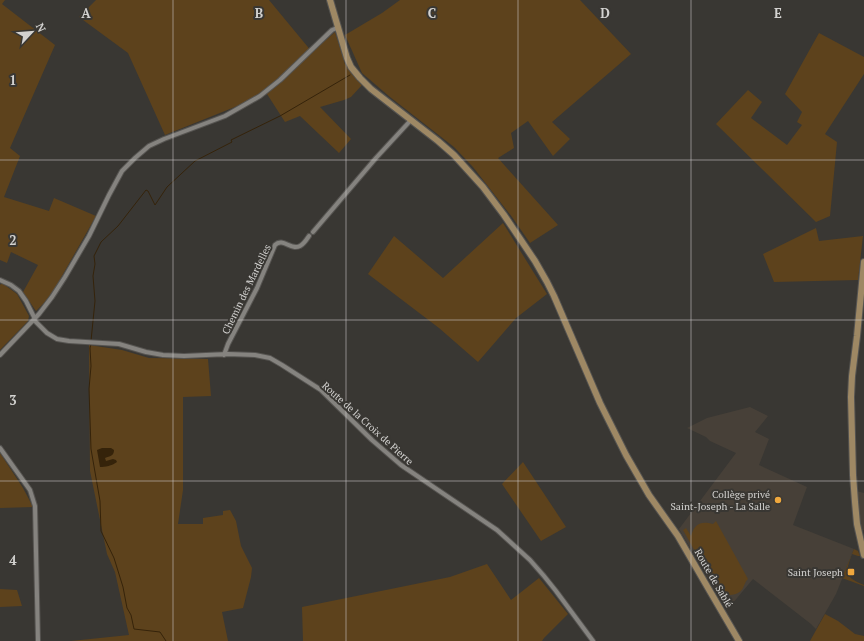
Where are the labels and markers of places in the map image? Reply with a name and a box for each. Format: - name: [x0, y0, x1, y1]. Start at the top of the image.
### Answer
- place label: Collège privé Saint-Joseph - La Salle: [671, 488, 770, 513]
- marker: Collège privé Saint-Joseph - La Salle: [773, 495, 783, 505]
- place label: Saint Joseph: [788, 566, 843, 579]
- marker: Saint Joseph: [846, 567, 856, 577]

